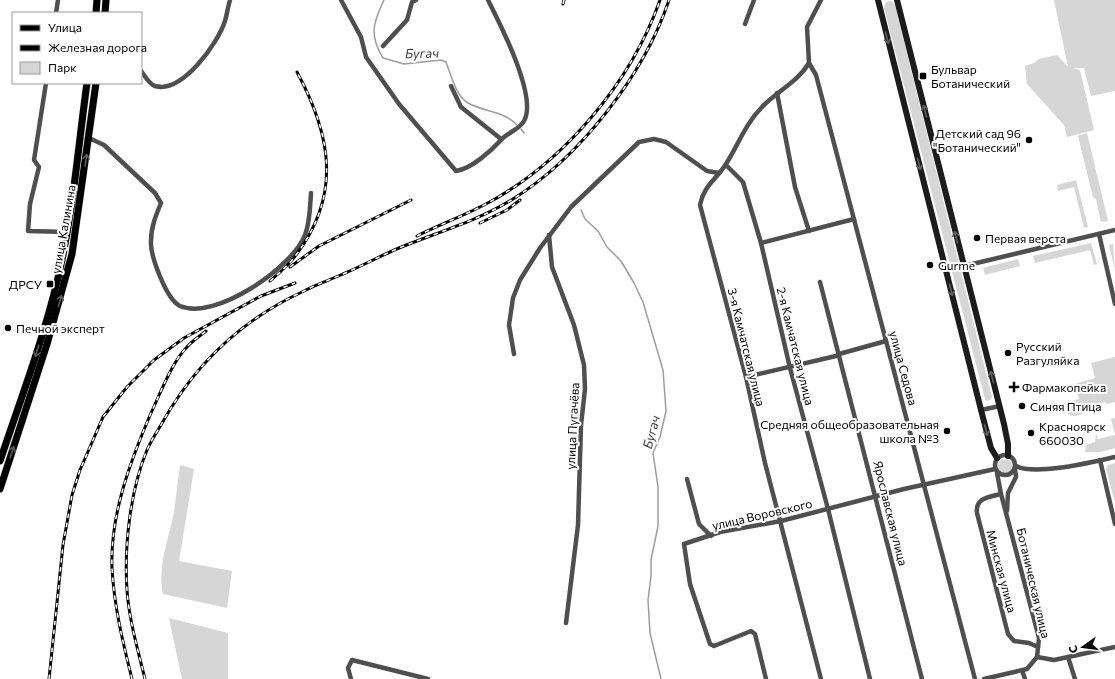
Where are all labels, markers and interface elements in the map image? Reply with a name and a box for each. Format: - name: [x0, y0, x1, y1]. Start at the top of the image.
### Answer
- legend: [12, 12, 142, 84]
- text: Улица: [48, 20, 82, 34]
- one-way arrow: [884, 31, 892, 44]
- text: Железная дорога: [48, 40, 147, 54]
- water label: Бугач: [405, 45, 439, 61]
- text: Парк: [48, 60, 77, 74]
- place label: Бульвар Ботанический: [931, 62, 1010, 90]
- marker: Бульвар Ботанический: [918, 71, 928, 81]
- one-way arrow: [921, 105, 928, 118]
- place label: Детский сад 96 "Ботанический": [933, 126, 1021, 154]
- marker: Детский сад 96 "Ботанический": [1024, 135, 1034, 145]
- one-way arrow: [82, 154, 90, 167]
- one-way arrow: [916, 157, 924, 170]
- street label: улица Калинина: [48, 183, 78, 275]
- one-way arrow: [952, 231, 960, 244]
- place label: Первая верста: [985, 231, 1066, 245]
- marker: Первая верста: [972, 233, 982, 243]
- place label: Gurme: [938, 258, 975, 272]
- marker: Gurme: [925, 260, 935, 270]
- place label: ДРСУ: [9, 277, 42, 291]
- marker: ДРСУ: [45, 279, 55, 289]
- one-way arrow: [948, 283, 955, 296]
- street label: 2-я Камчатская улица: [775, 285, 817, 407]
- street label: 3-я Камчатская улица: [726, 286, 768, 408]
- one-way arrow: [57, 295, 64, 308]
- place label: Печной эксперт: [16, 321, 105, 335]
- marker: Печной эксперт: [3, 323, 13, 333]
- street label: улица Седова: [887, 329, 921, 407]
- place label: Русский Разгуляйка: [1016, 339, 1079, 367]
- one-way arrow: [33, 344, 40, 357]
- marker: Русский Разгуляйка: [1003, 348, 1013, 358]
- one-way arrow: [988, 370, 995, 383]
- place label: Фармакопейка: [1022, 380, 1106, 394]
- street label: улица Пугачёва: [563, 382, 581, 470]
- marker: Фармакопейка: [1009, 382, 1019, 392]
- place label: Синяя Птица: [1030, 399, 1102, 413]
- marker: Синяя Птица: [1017, 401, 1027, 411]
- water label: Бугач: [639, 413, 663, 450]
- place label: Средняя общеобразовательная школа №3: [760, 417, 939, 445]
- place label: Красноярск 660030: [1039, 419, 1106, 447]
- one-way arrow: [983, 423, 990, 436]
- marker: Средняя общеобразовательная школа №3: [942, 426, 952, 436]
- marker: Красноярск 660030: [1026, 428, 1036, 438]
- one-way arrow: [9, 446, 16, 459]
- street label: Ярославская улица: [871, 459, 911, 567]
- street label: улица Воровского: [711, 496, 813, 532]
- street label: Ботаническая улица: [1014, 526, 1054, 640]
- street label: Минская улица: [984, 528, 1020, 614]
- north arrow: [1063, 627, 1103, 667]
- text: С: [1065, 644, 1080, 655]

